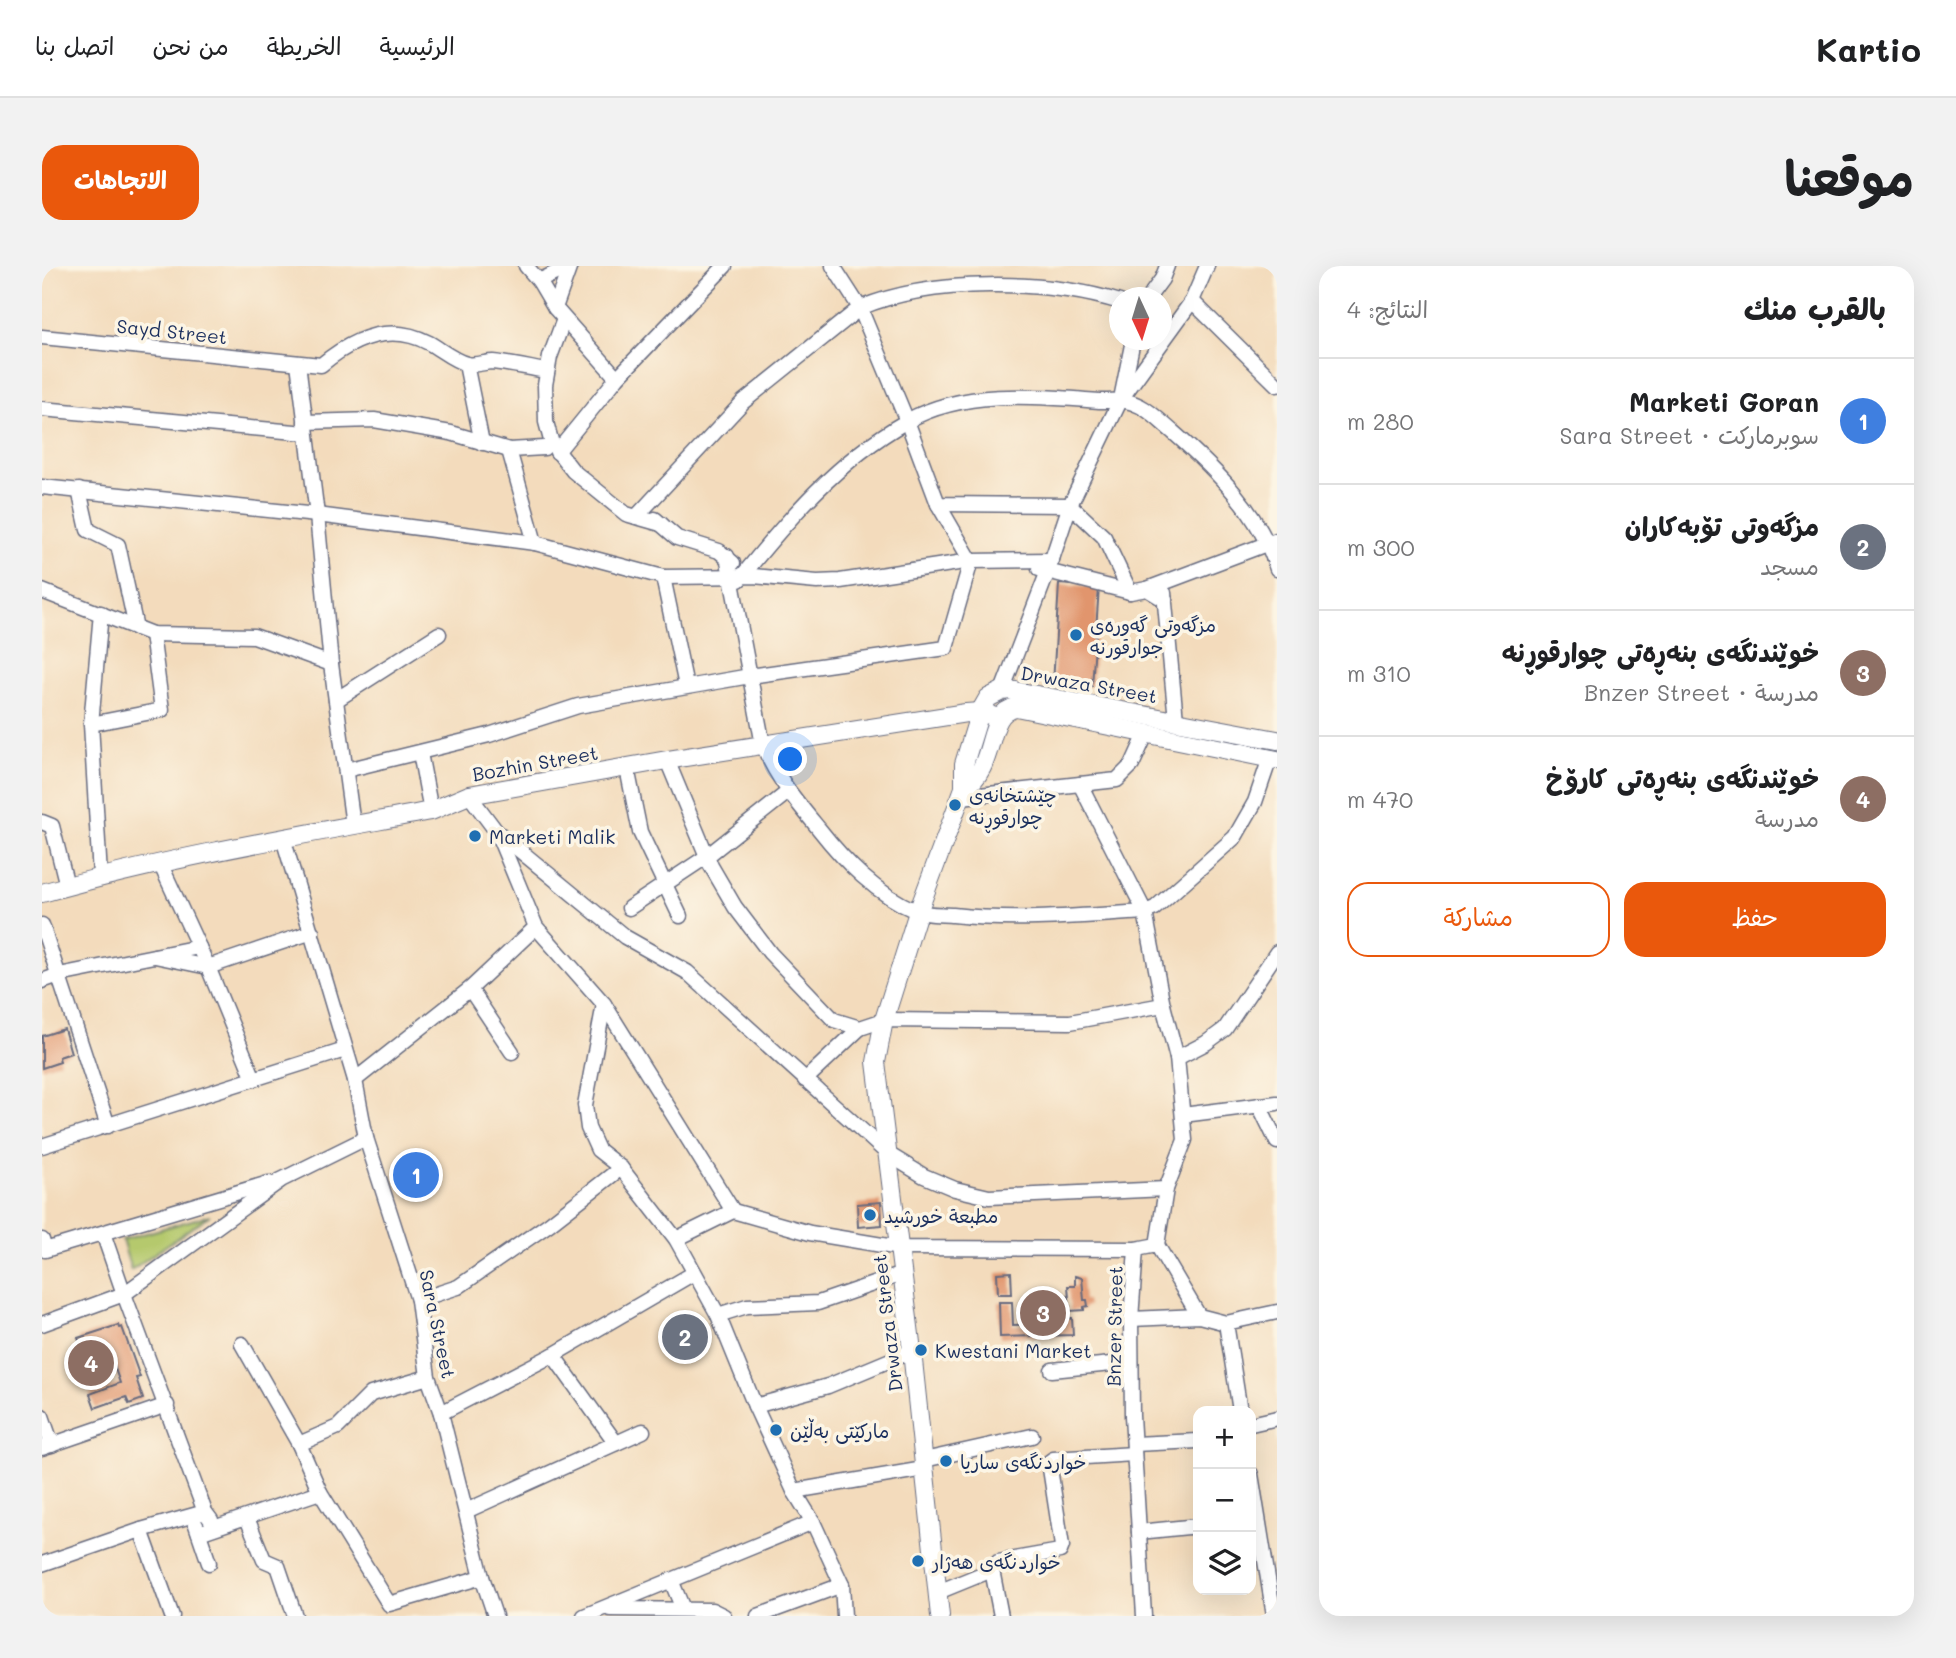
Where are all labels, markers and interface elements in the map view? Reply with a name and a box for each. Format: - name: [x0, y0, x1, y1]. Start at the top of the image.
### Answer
- text: Kartio: [1816, 27, 1921, 70]
- text: اتصل بنا: [35, 30, 114, 61]
- text: من نحن: [152, 30, 229, 61]
- text: الخريطة: [267, 30, 342, 61]
- text: الرئيسية: [380, 30, 455, 61]
- button: الاتجاهات: [42, 145, 199, 220]
- text: موقعنا: [1784, 145, 1914, 208]
- north arrow: [1109, 287, 1172, 350]
- text: بالقرب منك: [1744, 288, 1886, 328]
- text: النتائج: 4: [1347, 294, 1428, 324]
- street label: Sayd Street: [115, 313, 229, 349]
- text: Marketi Goran: [1629, 385, 1819, 419]
- text: 280 m: [1347, 406, 1414, 436]
- text: 1: [1858, 406, 1868, 436]
- text: سوبرماركت · Sara Street: [1559, 420, 1819, 450]
- text: مزگەوتی تۆبەکاران: [1625, 509, 1819, 543]
- text: 300 m: [1347, 532, 1415, 562]
- text: 2: [1857, 532, 1869, 562]
- text: مسجد: [1760, 551, 1819, 581]
- place label: مزگەوتی گەورەی جوارقورنە: [1090, 612, 1216, 660]
- marker: مزگەوتی گەورەی جوارقورنە: [1068, 627, 1084, 643]
- text: خوێندنگەی بنەڕەتی چوارقوڕنە: [1502, 635, 1819, 669]
- text: 310 m: [1347, 658, 1411, 688]
- text: 3: [1856, 658, 1870, 688]
- street label: Drwaza Street: [1019, 660, 1159, 708]
- text: مدرسة · Bnzer Street: [1584, 677, 1819, 707]
- street label: Bozhin Street: [470, 740, 600, 786]
- your location: [773, 742, 807, 776]
- text: خوێندنگەی بنەڕەتی کارۆخ: [1546, 761, 1819, 795]
- place label: چێشتخانەی چوارقوڕنە: [969, 782, 1057, 834]
- text: 470 m: [1347, 784, 1413, 814]
- text: 4: [1856, 784, 1870, 814]
- marker: چێشتخانەی چوارقوڕنە: [947, 797, 963, 813]
- text: مدرسة: [1755, 803, 1819, 833]
- place label: Marketi Malik: [489, 824, 615, 849]
- marker: Marketi Malik: [467, 828, 483, 844]
- button: مشاركة: [1347, 882, 1610, 957]
- button: حفظ: [1624, 882, 1886, 957]
- pin: 1: [393, 1149, 439, 1201]
- place label: مطبعة خورشيد: [884, 1203, 998, 1228]
- marker: مطبعة خورشيد: [862, 1207, 878, 1223]
- street label: Drwaza Street: [866, 1253, 908, 1393]
- street label: Bnzer Street: [1100, 1265, 1128, 1387]
- street label: Sara Street: [414, 1267, 462, 1381]
- pin: 3: [1020, 1287, 1066, 1339]
- pin: 2: [662, 1311, 708, 1363]
- pin: 4: [68, 1337, 114, 1389]
- place label: Kwestani Market: [935, 1338, 1092, 1363]
- marker: Kwestani Market: [913, 1342, 929, 1358]
- map controls: [1193, 1406, 1256, 1595]
- button: +: [1193, 1406, 1256, 1469]
- place label: مارکێتی بەڵێن: [790, 1418, 889, 1444]
- marker: مارکێتی بەڵێن: [768, 1422, 784, 1438]
- place label: خواردنگەی ساریا: [960, 1449, 1086, 1475]
- marker: خواردنگەی ساریا: [938, 1453, 954, 1469]
- button: −: [1193, 1469, 1256, 1532]
- button: layers: [1193, 1532, 1256, 1595]
- place label: خواردنگەی هەژار: [931, 1549, 1061, 1575]
- marker: خواردنگەی هەژار: [910, 1553, 926, 1569]

